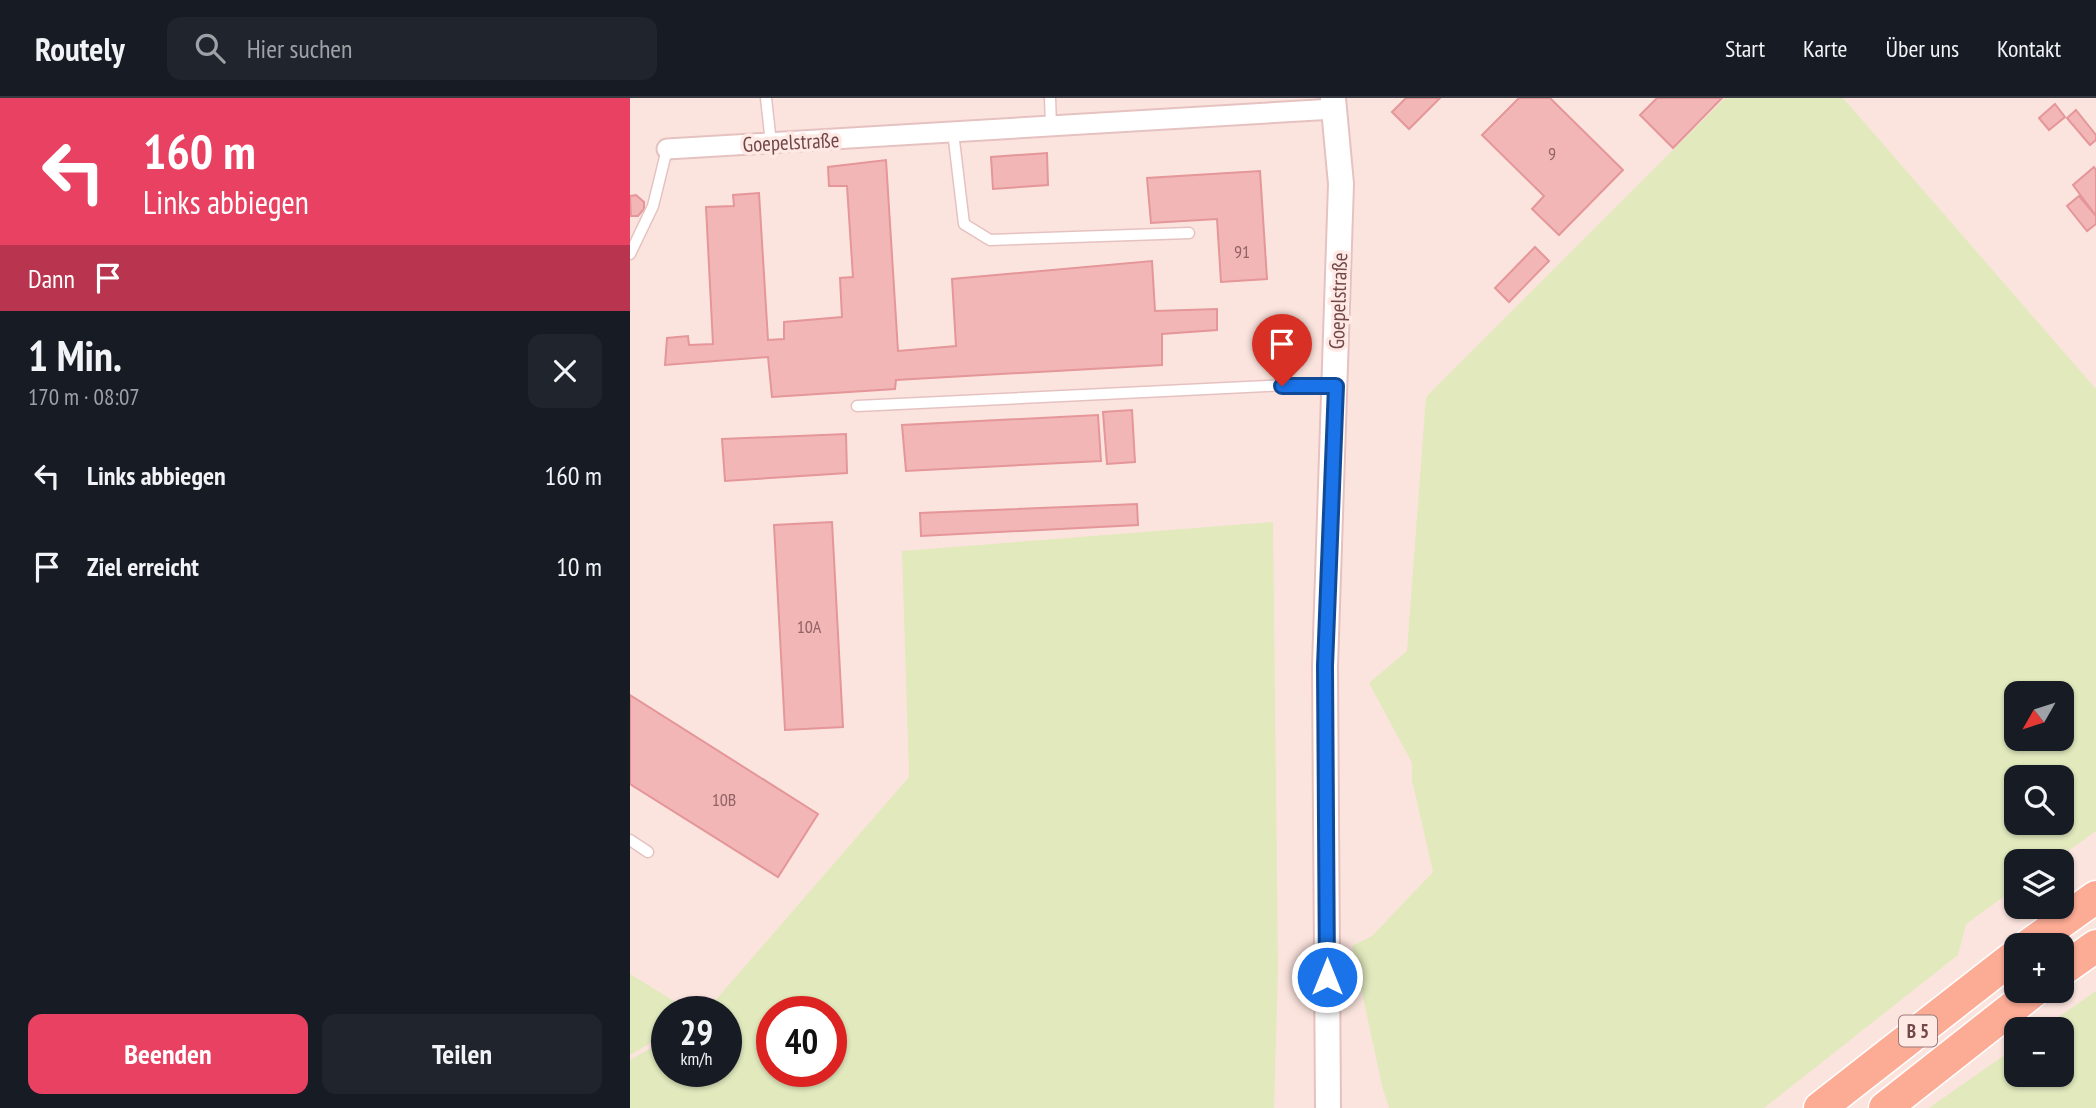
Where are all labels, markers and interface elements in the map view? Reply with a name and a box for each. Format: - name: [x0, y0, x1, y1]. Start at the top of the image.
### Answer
- search box: [167, 17, 657, 80]
- text: Routely: [35, 27, 125, 70]
- icon: search: [191, 29, 229, 67]
- text: Hier suchen: [247, 32, 353, 65]
- text: Start: [1725, 33, 1765, 64]
- text: Karte: [1803, 33, 1848, 64]
- text: Über uns: [1886, 33, 1959, 64]
- text: Kontakt: [1997, 33, 2061, 64]
- text: 160 m: [143, 119, 256, 183]
- icon: left: [28, 126, 119, 217]
- street label: Goepelstraße: [742, 126, 840, 158]
- house number: 9: [1548, 142, 1556, 165]
- text: Links abbiegen: [143, 181, 309, 223]
- house number: 91: [1234, 240, 1250, 263]
- street label: Goepelstraße: [1323, 252, 1353, 350]
- icon: arrive: [89, 259, 127, 297]
- text: Dann: [28, 262, 75, 295]
- pin: [1252, 314, 1312, 386]
- icon: arrive: [1263, 325, 1301, 363]
- text: 1 Min.: [28, 328, 122, 383]
- button: close: [528, 334, 602, 408]
- text: 170 m · 08:07: [28, 382, 140, 411]
- icon: left: [28, 457, 66, 495]
- text: Links abbiegen: [87, 459, 226, 492]
- text: 160 m: [544, 459, 602, 492]
- icon: arrive: [28, 548, 66, 586]
- text: Ziel erreicht: [87, 550, 199, 583]
- text: 10 m: [556, 550, 602, 583]
- house number: 10A: [797, 615, 822, 638]
- north arrow: [2004, 681, 2074, 751]
- map controls: [2004, 681, 2074, 1087]
- button: search: [2004, 765, 2074, 835]
- house number: 10B: [712, 788, 736, 811]
- button: layers: [2004, 849, 2074, 919]
- button: +: [2004, 933, 2074, 1003]
- position arrow: [1290, 940, 1364, 1014]
- speed limit sign: 40: [756, 996, 847, 1087]
- text: 29: [680, 1009, 713, 1055]
- button: Beenden: [28, 1014, 308, 1094]
- button: Teilen: [322, 1014, 602, 1094]
- road number: B 5: [1899, 1015, 1937, 1046]
- button: −: [2004, 1017, 2074, 1087]
- text: km/h: [681, 1047, 712, 1070]

